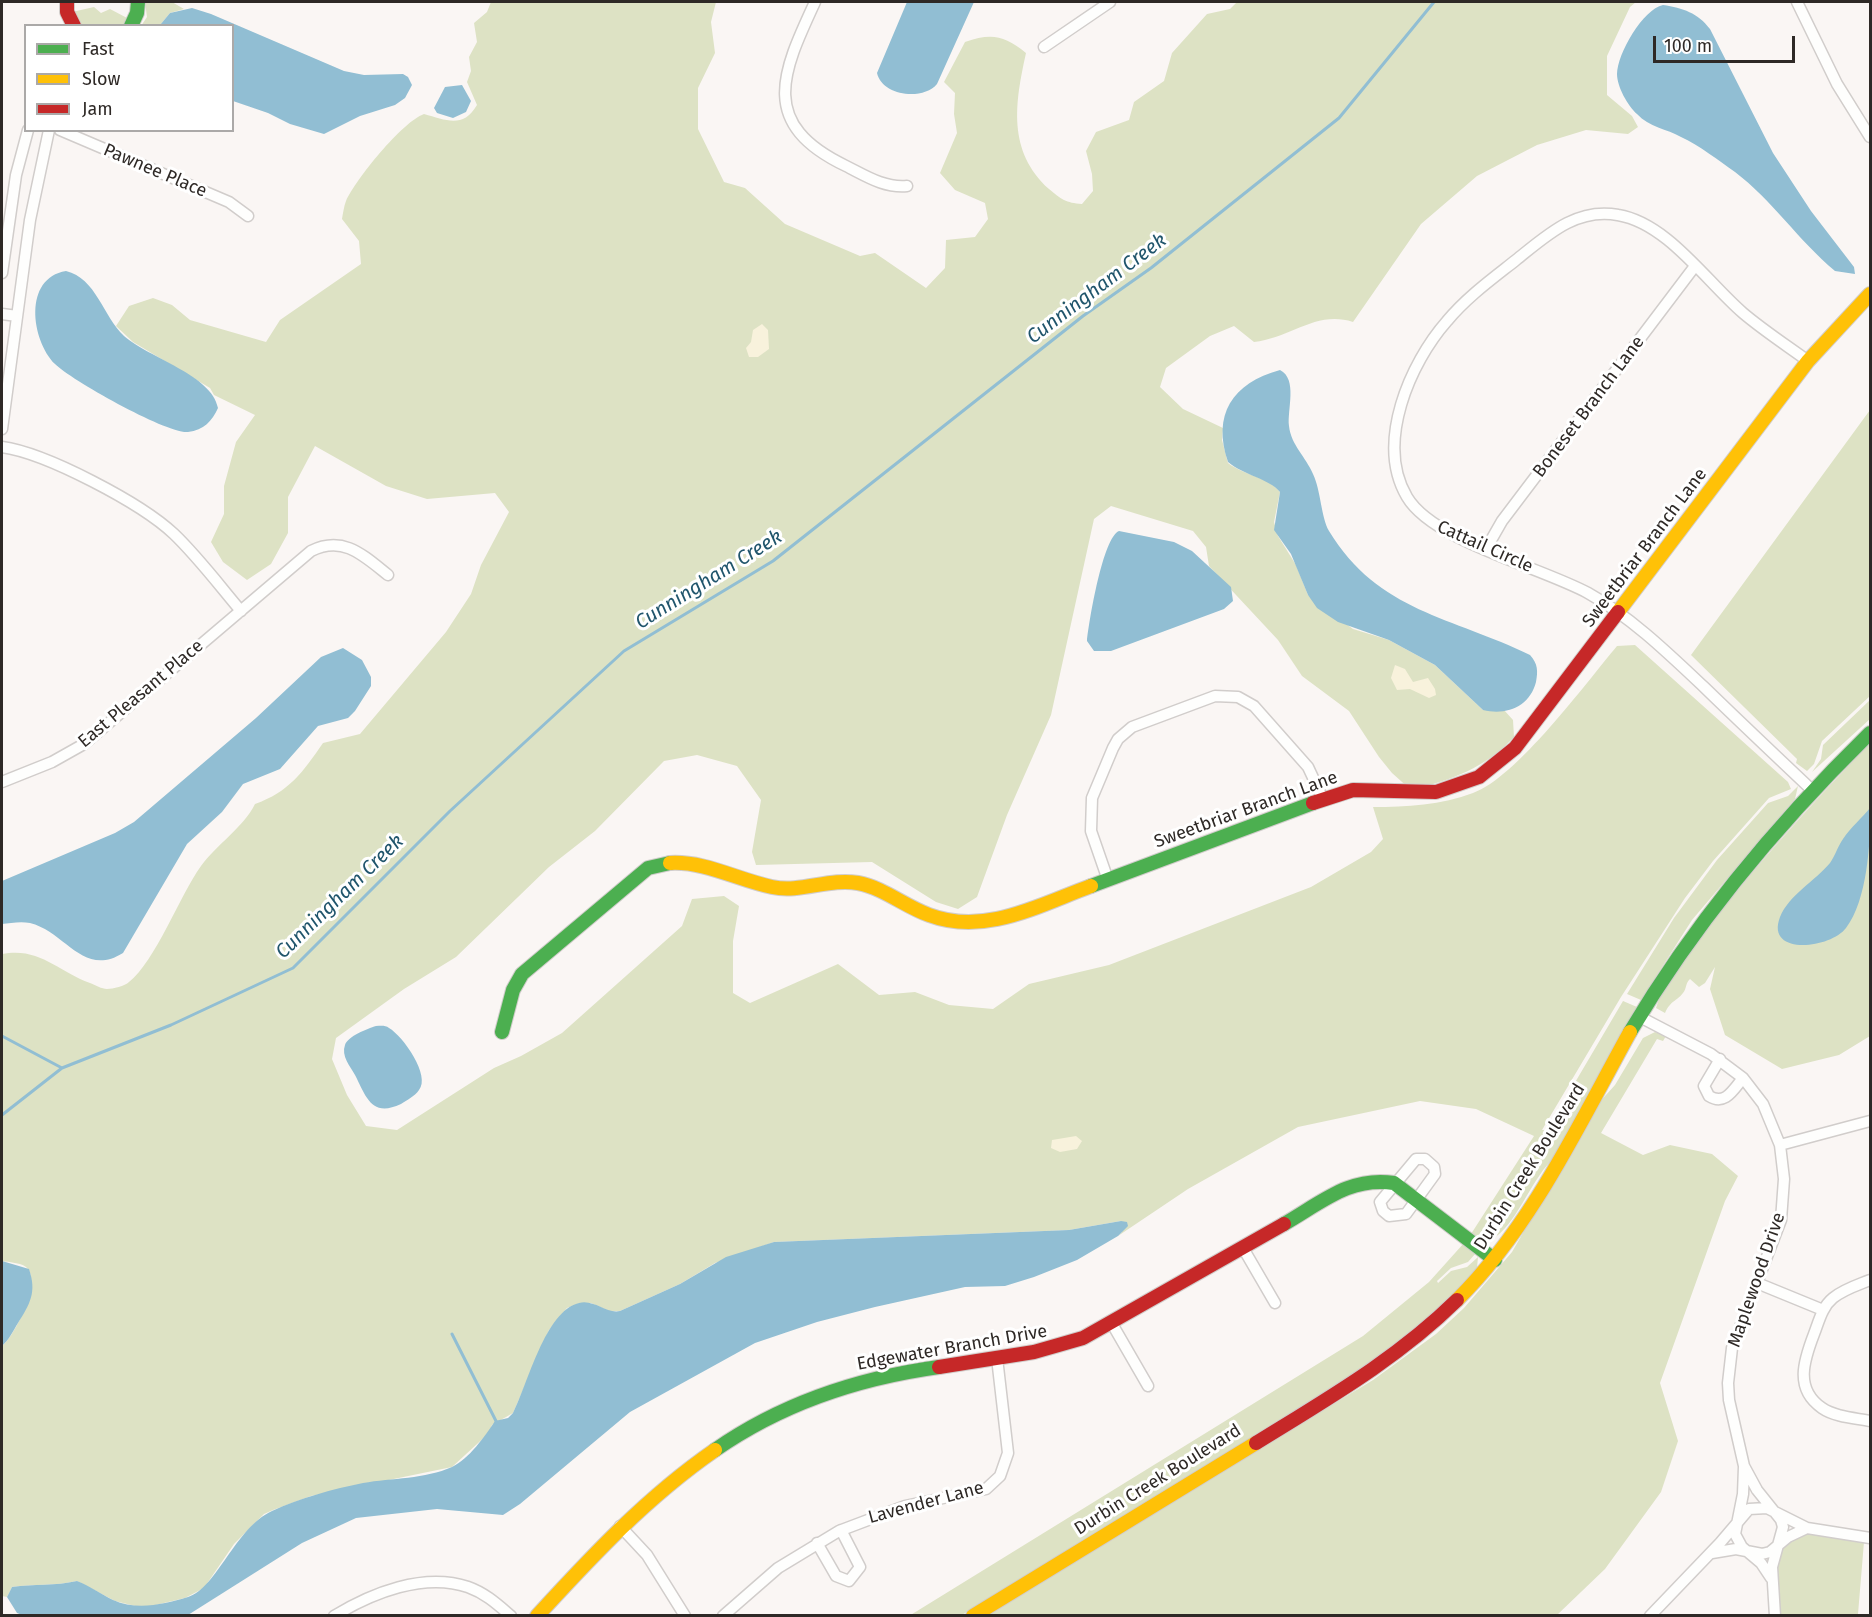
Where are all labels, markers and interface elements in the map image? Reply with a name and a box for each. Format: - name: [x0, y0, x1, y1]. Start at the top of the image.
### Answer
- legend: [24, 24, 234, 132]
- scale bar: [1656, 24, 1798, 62]
- text: 100 m: [1664, 35, 1712, 57]
- text: Fast: [82, 38, 114, 60]
- text: Slow: [82, 68, 120, 90]
- text: Jam: [82, 98, 113, 120]
- street label: Pawnee Place: [100, 140, 210, 202]
- water label: Cunningham Creek: [1022, 229, 1172, 349]
- street label: Boneset Branch Lane: [1529, 332, 1649, 482]
- street label: Sweetbriar Branch Lane: [1578, 464, 1712, 632]
- street label: Cattail Circle: [1434, 516, 1536, 578]
- water label: Cunningham Creek: [631, 525, 787, 635]
- street label: East Pleasant Place: [74, 635, 208, 753]
- street label: Sweetbriar Branch Lane: [1151, 767, 1341, 853]
- water label: Cunningham Creek: [271, 830, 409, 964]
- street label: Durbin Creek Boulevard: [1470, 1080, 1590, 1254]
- street label: Maplewood Drive: [1724, 1210, 1790, 1350]
- street label: Edgewater Branch Drive: [855, 1321, 1049, 1375]
- street label: Durbin Creek Boulevard: [1071, 1420, 1245, 1540]
- street label: Lavender Lane: [866, 1477, 986, 1529]

